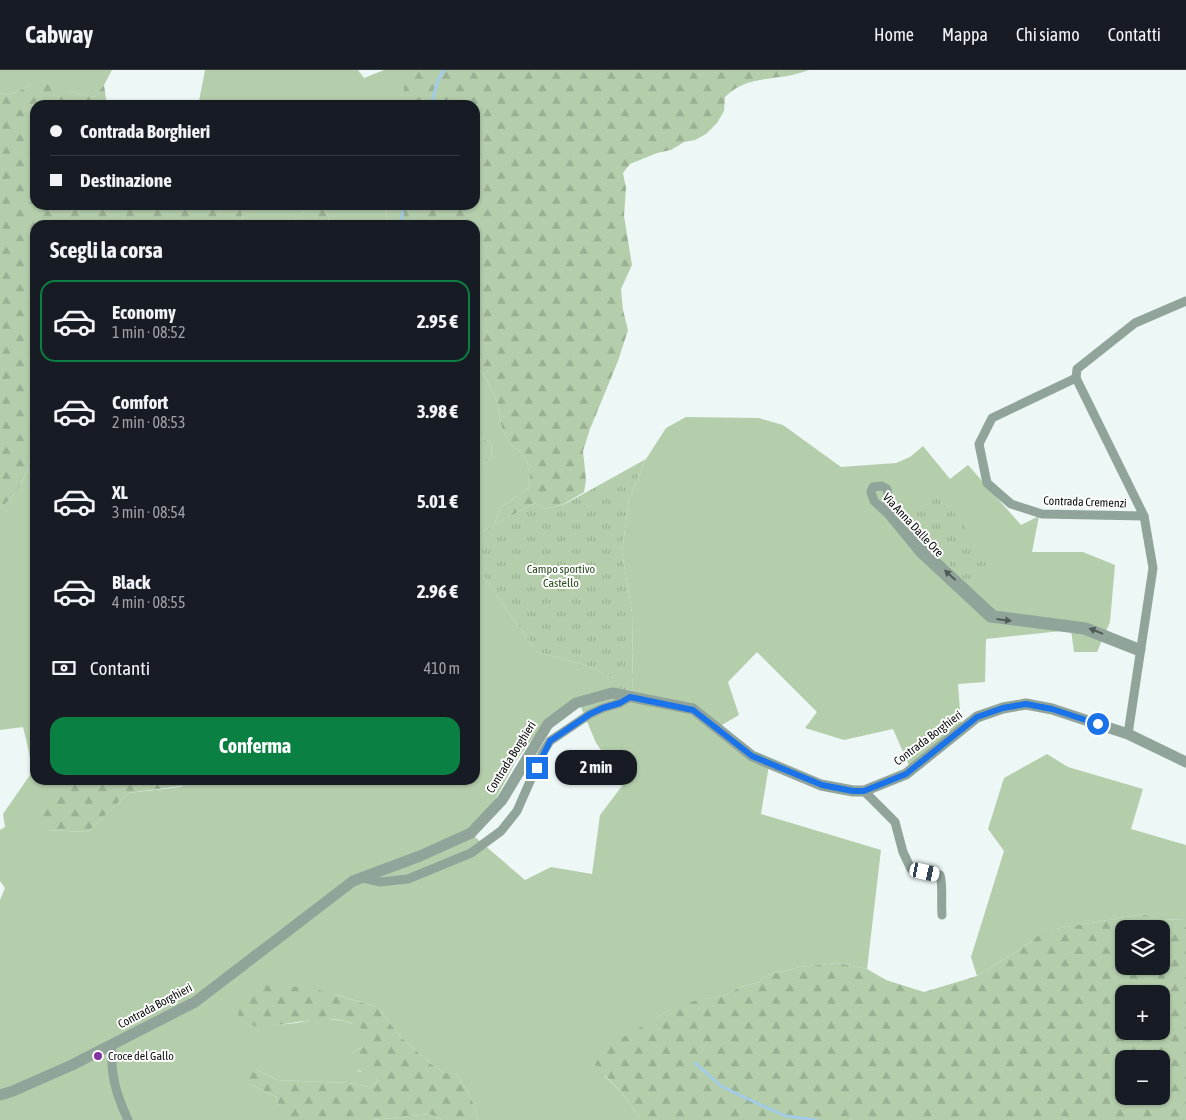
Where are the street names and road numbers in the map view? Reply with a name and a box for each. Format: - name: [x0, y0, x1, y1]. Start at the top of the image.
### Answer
- street label: Via Anna Dalle Ore: [880, 490, 946, 560]
- street label: Contrada Cremenzi: [1043, 494, 1127, 510]
- street label: Contrada Borghieri: [891, 708, 965, 768]
- street label: Contrada Borghieri: [483, 718, 539, 796]
- street label: Contrada Borghieri: [115, 981, 195, 1031]

